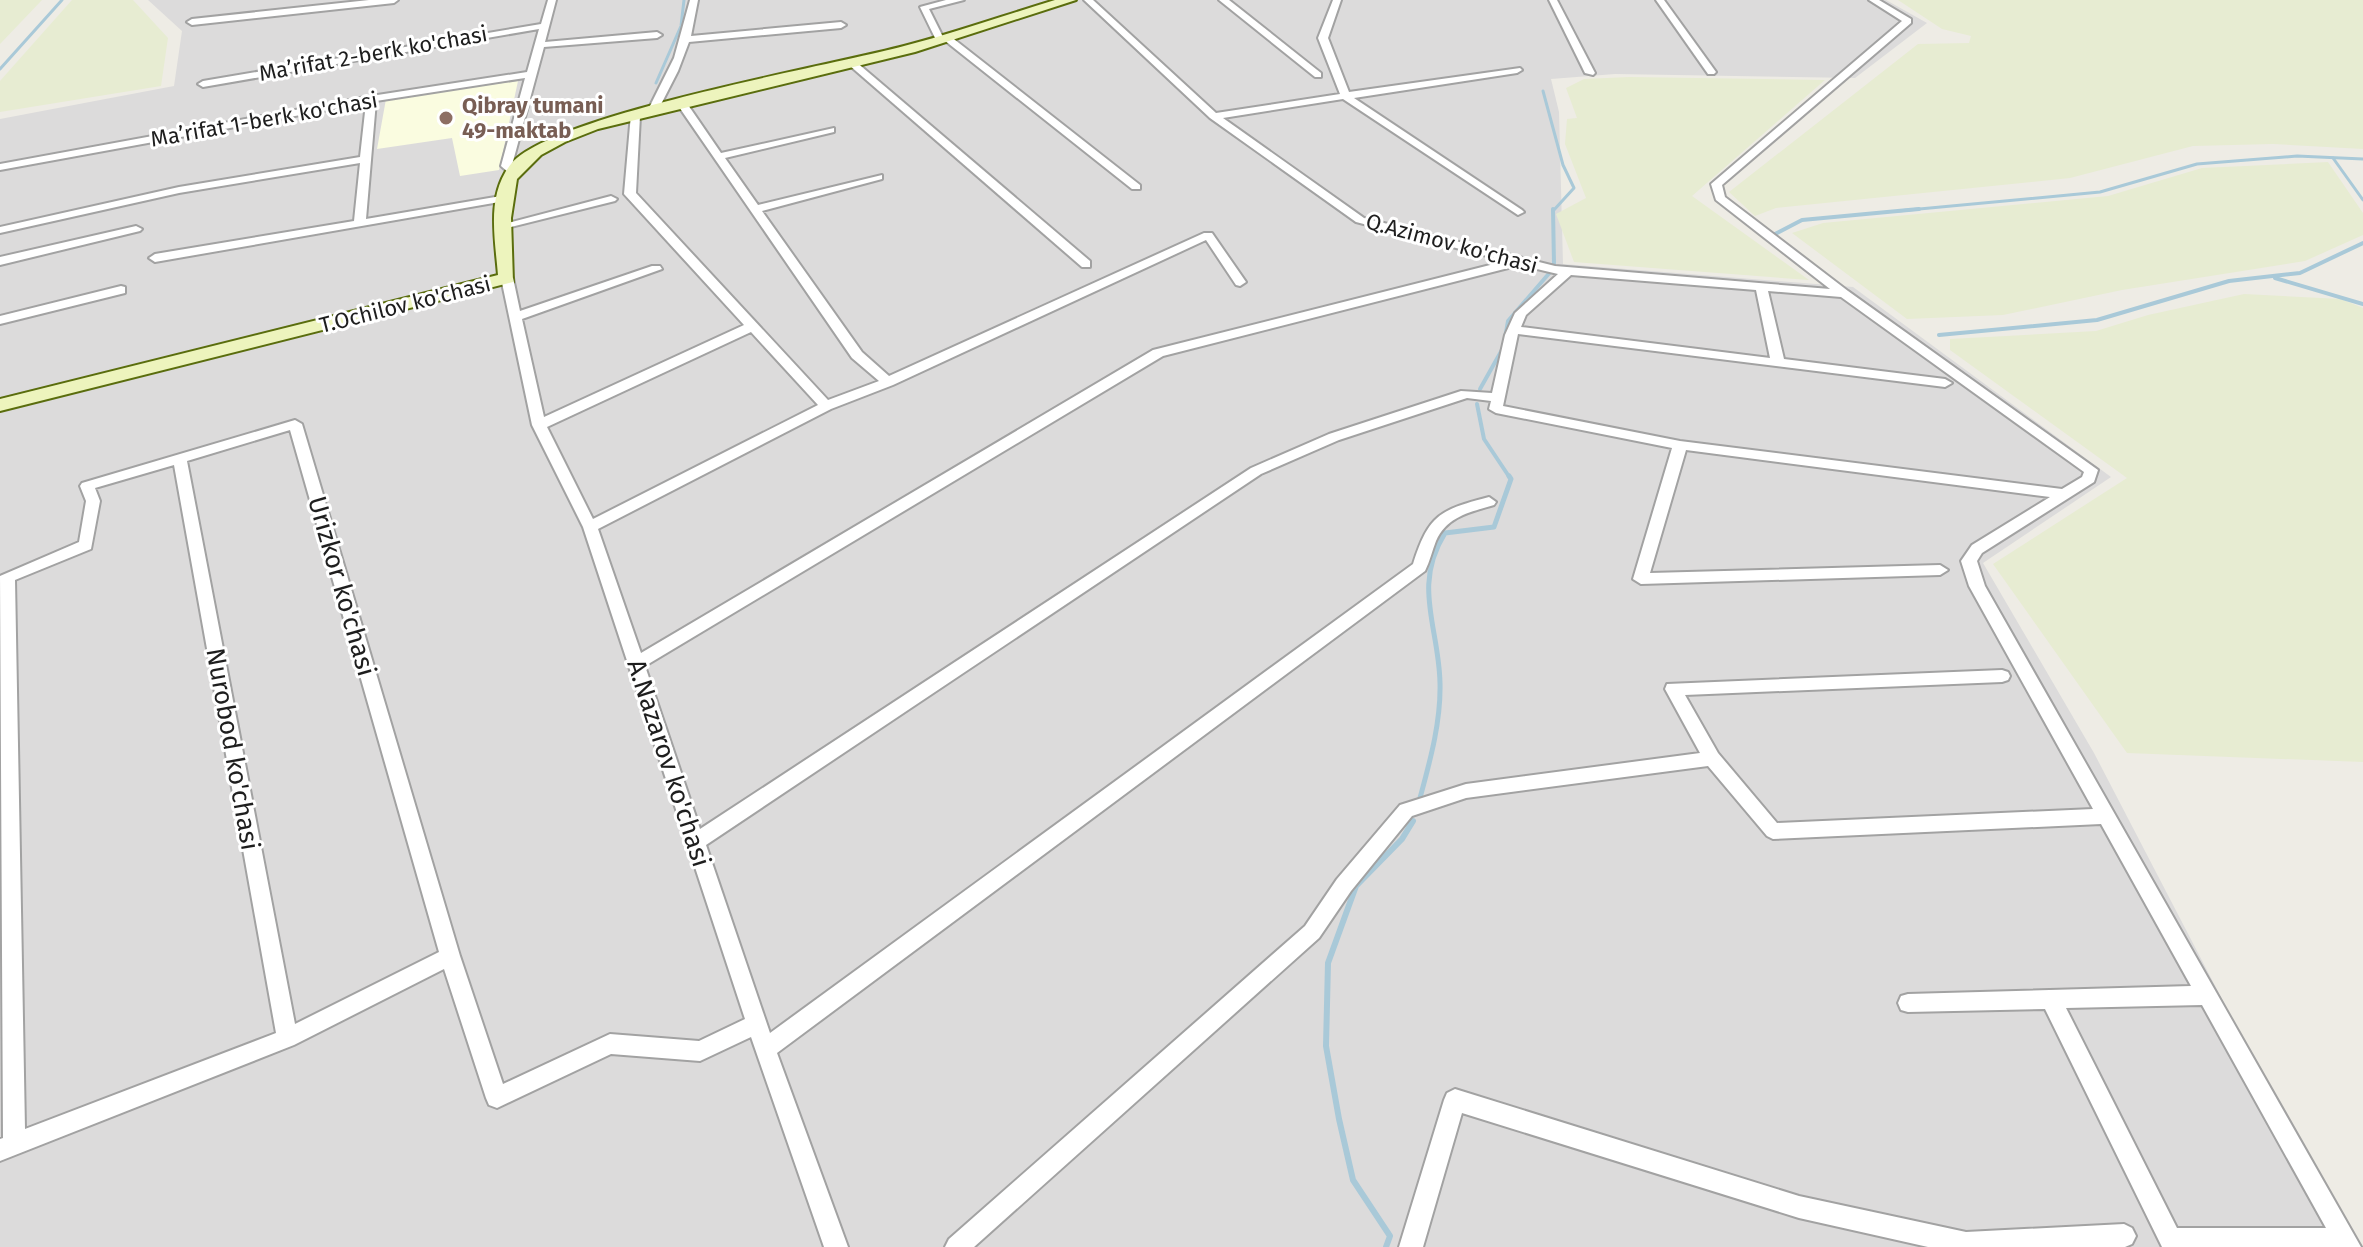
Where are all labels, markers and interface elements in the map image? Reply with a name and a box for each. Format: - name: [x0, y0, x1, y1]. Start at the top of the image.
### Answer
- street label: Ma’rifat 2-berk ko'chasi: [257, 20, 489, 87]
- street label: Ma’rifat 1-berk ko'chasi: [148, 86, 380, 153]
- place label: Qibray tumani 49-maktab: [462, 92, 604, 144]
- marker: Qibray tumani 49-maktab: [437, 109, 455, 127]
- street label: Q.Azimov ko'chasi: [1363, 208, 1541, 279]
- street label: T.Ochilov ko'chasi: [317, 270, 493, 339]
- street label: Urizkor ko'chasi: [301, 493, 382, 680]
- street label: Nurobod ko'chasi: [199, 646, 266, 853]
- street label: A.Nazarov ko'chasi: [620, 655, 717, 871]

